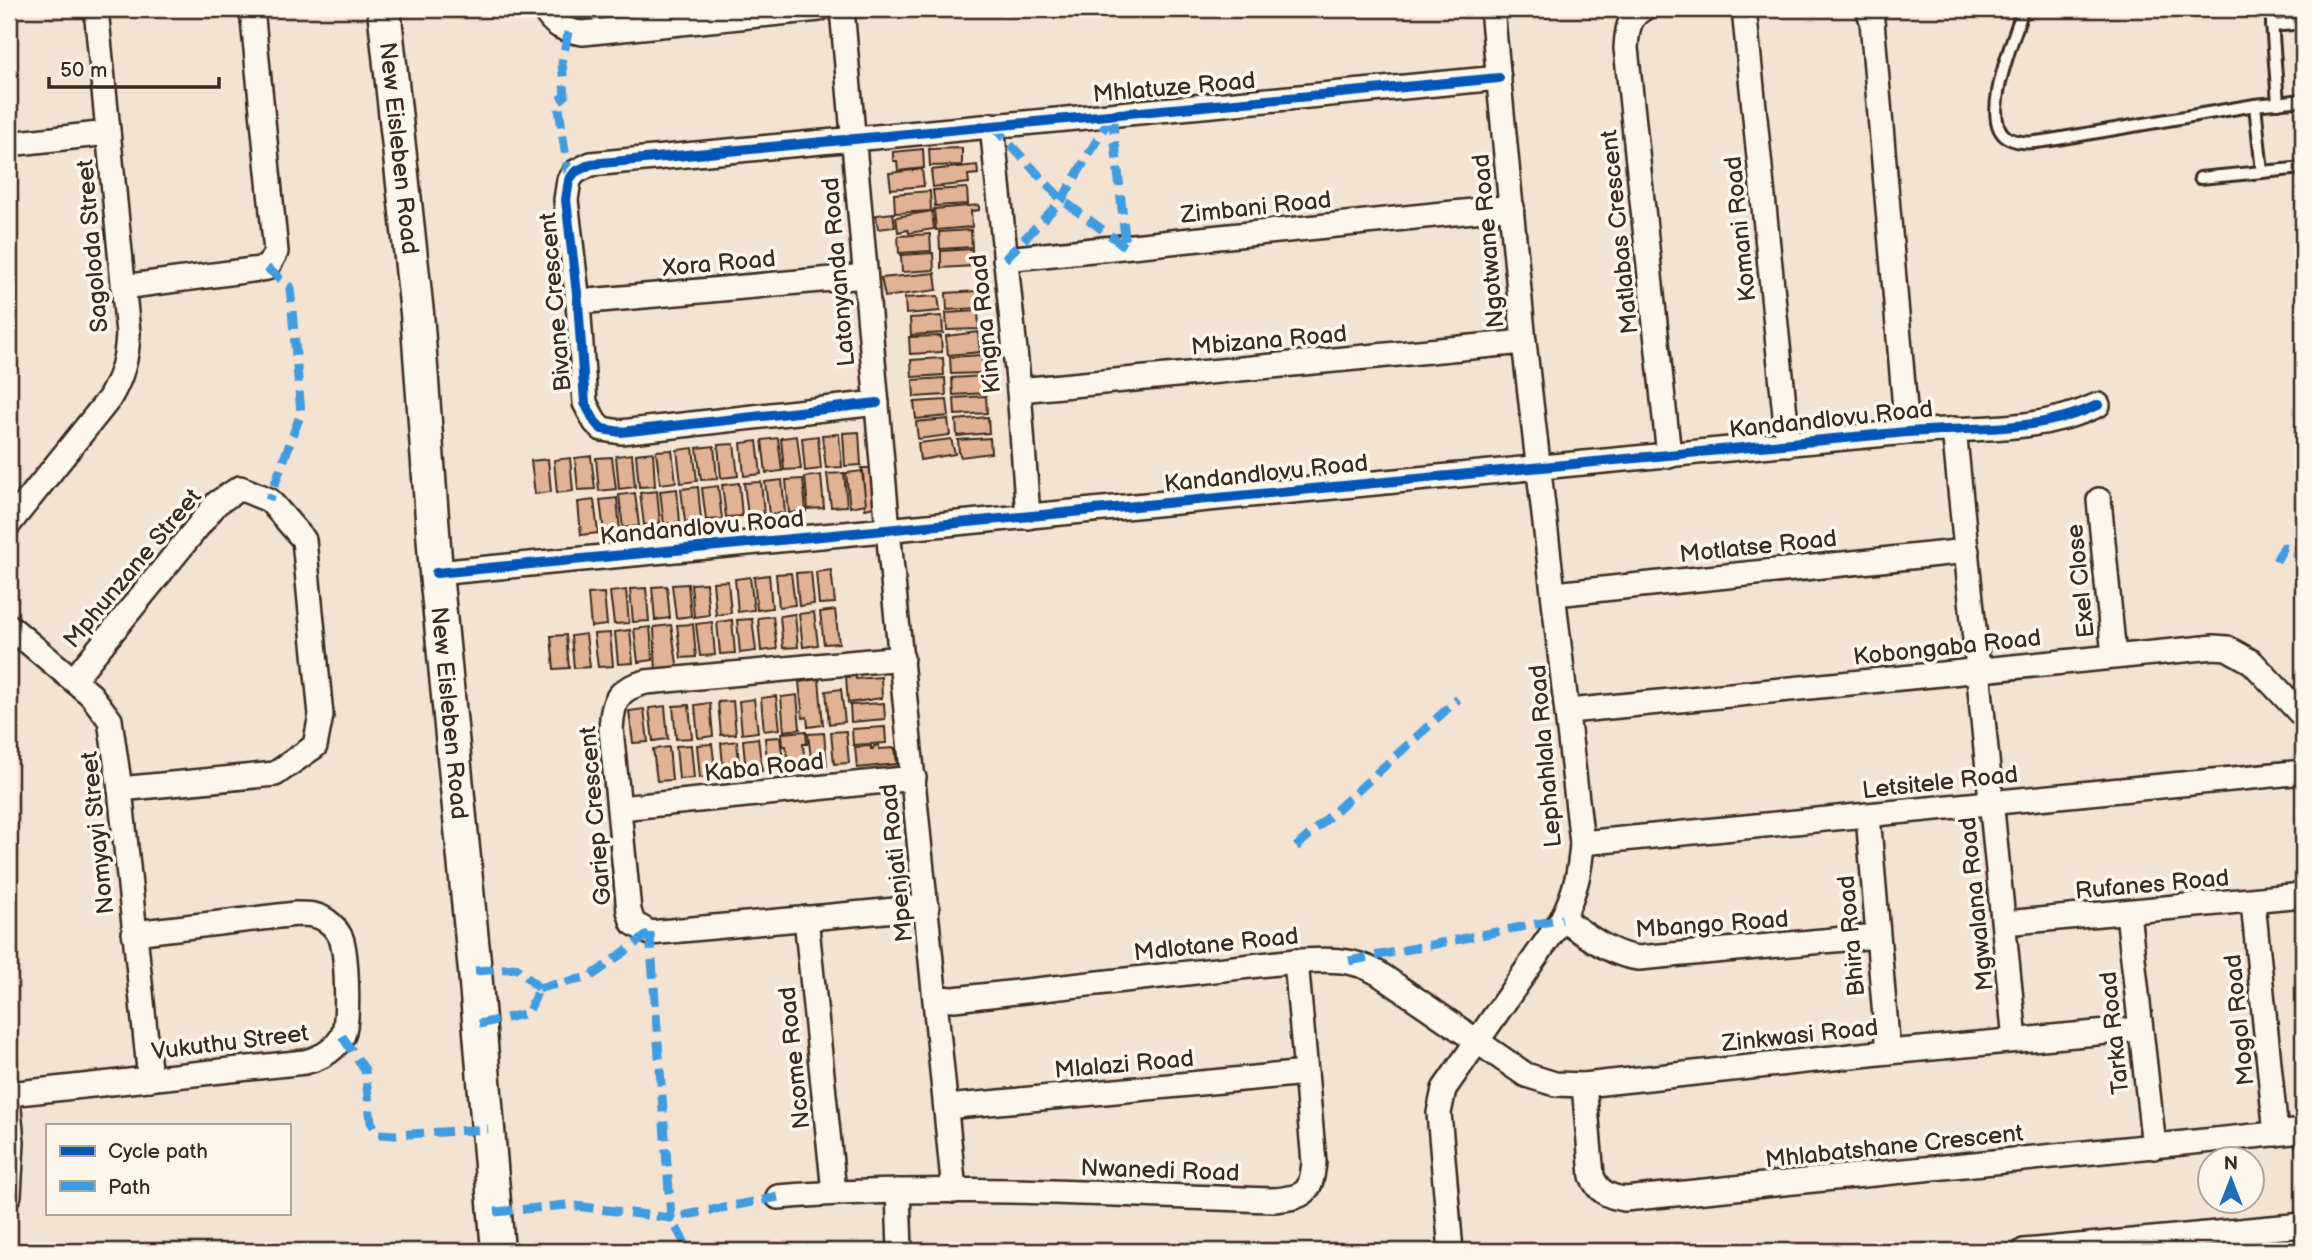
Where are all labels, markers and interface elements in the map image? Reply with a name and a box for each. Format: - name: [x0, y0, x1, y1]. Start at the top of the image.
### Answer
- street label: New Eisleben Road: [373, 41, 425, 256]
- scale bar: [49, 46, 219, 90]
- text: 50 m: [60, 58, 107, 83]
- street label: Mhlatuze Road: [1091, 66, 1257, 109]
- street label: Matlabas Crescent: [1594, 128, 1645, 335]
- street label: Ngotwane Road: [1466, 153, 1511, 329]
- street label: Komani Road: [1718, 155, 1763, 303]
- street label: Sagoloda Street: [70, 158, 115, 334]
- street label: Latonyanda Road: [816, 176, 861, 368]
- street label: Zimbani Road: [1178, 185, 1333, 230]
- street label: Bivane Crescent: [533, 211, 578, 393]
- street label: Xora Road: [660, 244, 777, 283]
- street label: Kingna Road: [964, 253, 1007, 395]
- street label: Mbizana Road: [1190, 319, 1348, 362]
- street label: Kandandlovu Road: [1728, 394, 1935, 445]
- street label: Kandandlovu Road: [1163, 448, 1370, 499]
- street label: Mphunzane Street: [57, 482, 208, 654]
- street label: Kandandlovu Road: [599, 504, 805, 551]
- street label: Exel Close: [2060, 523, 2101, 639]
- street label: Motlatse Road: [1678, 524, 1838, 569]
- street label: New Eisleben Road: [424, 605, 474, 821]
- street label: Kobongaba Road: [1852, 623, 2042, 672]
- street label: Lephahlala Road: [1523, 663, 1568, 849]
- street label: Gariep Crescent: [573, 725, 618, 907]
- street label: Kaba Road: [703, 747, 825, 788]
- street label: Nomyayi Street: [74, 749, 120, 916]
- street label: Letsitele Road: [1861, 760, 2020, 805]
- street label: Mpenjati Road: [874, 782, 919, 944]
- street label: Mgwalana Road: [1953, 816, 2000, 992]
- street label: Rufanes Road: [2074, 863, 2230, 906]
- street label: Bhira Road: [1832, 874, 1871, 998]
- street label: Mbango Road: [1635, 905, 1790, 944]
- street label: Mdlotane Road: [1132, 921, 1300, 968]
- street label: Mogol Road: [2218, 953, 2261, 1087]
- street label: Tarka Road: [2094, 970, 2135, 1096]
- street label: Ncome Road: [773, 985, 816, 1131]
- street label: Zinkwasi Road: [1719, 1013, 1880, 1058]
- street label: Vukuthu Street: [150, 1018, 311, 1067]
- street label: Mlalazi Road: [1053, 1044, 1195, 1085]
- street label: Mhlabatshane Crescent: [1764, 1118, 2025, 1174]
- legend: [46, 1124, 290, 1214]
- text: Cycle path: [108, 1139, 208, 1164]
- north arrow: [2196, 1144, 2266, 1214]
- street label: Nwanedi Road: [1080, 1153, 1240, 1188]
- text: N: [2224, 1153, 2238, 1176]
- text: Path: [108, 1175, 150, 1200]

